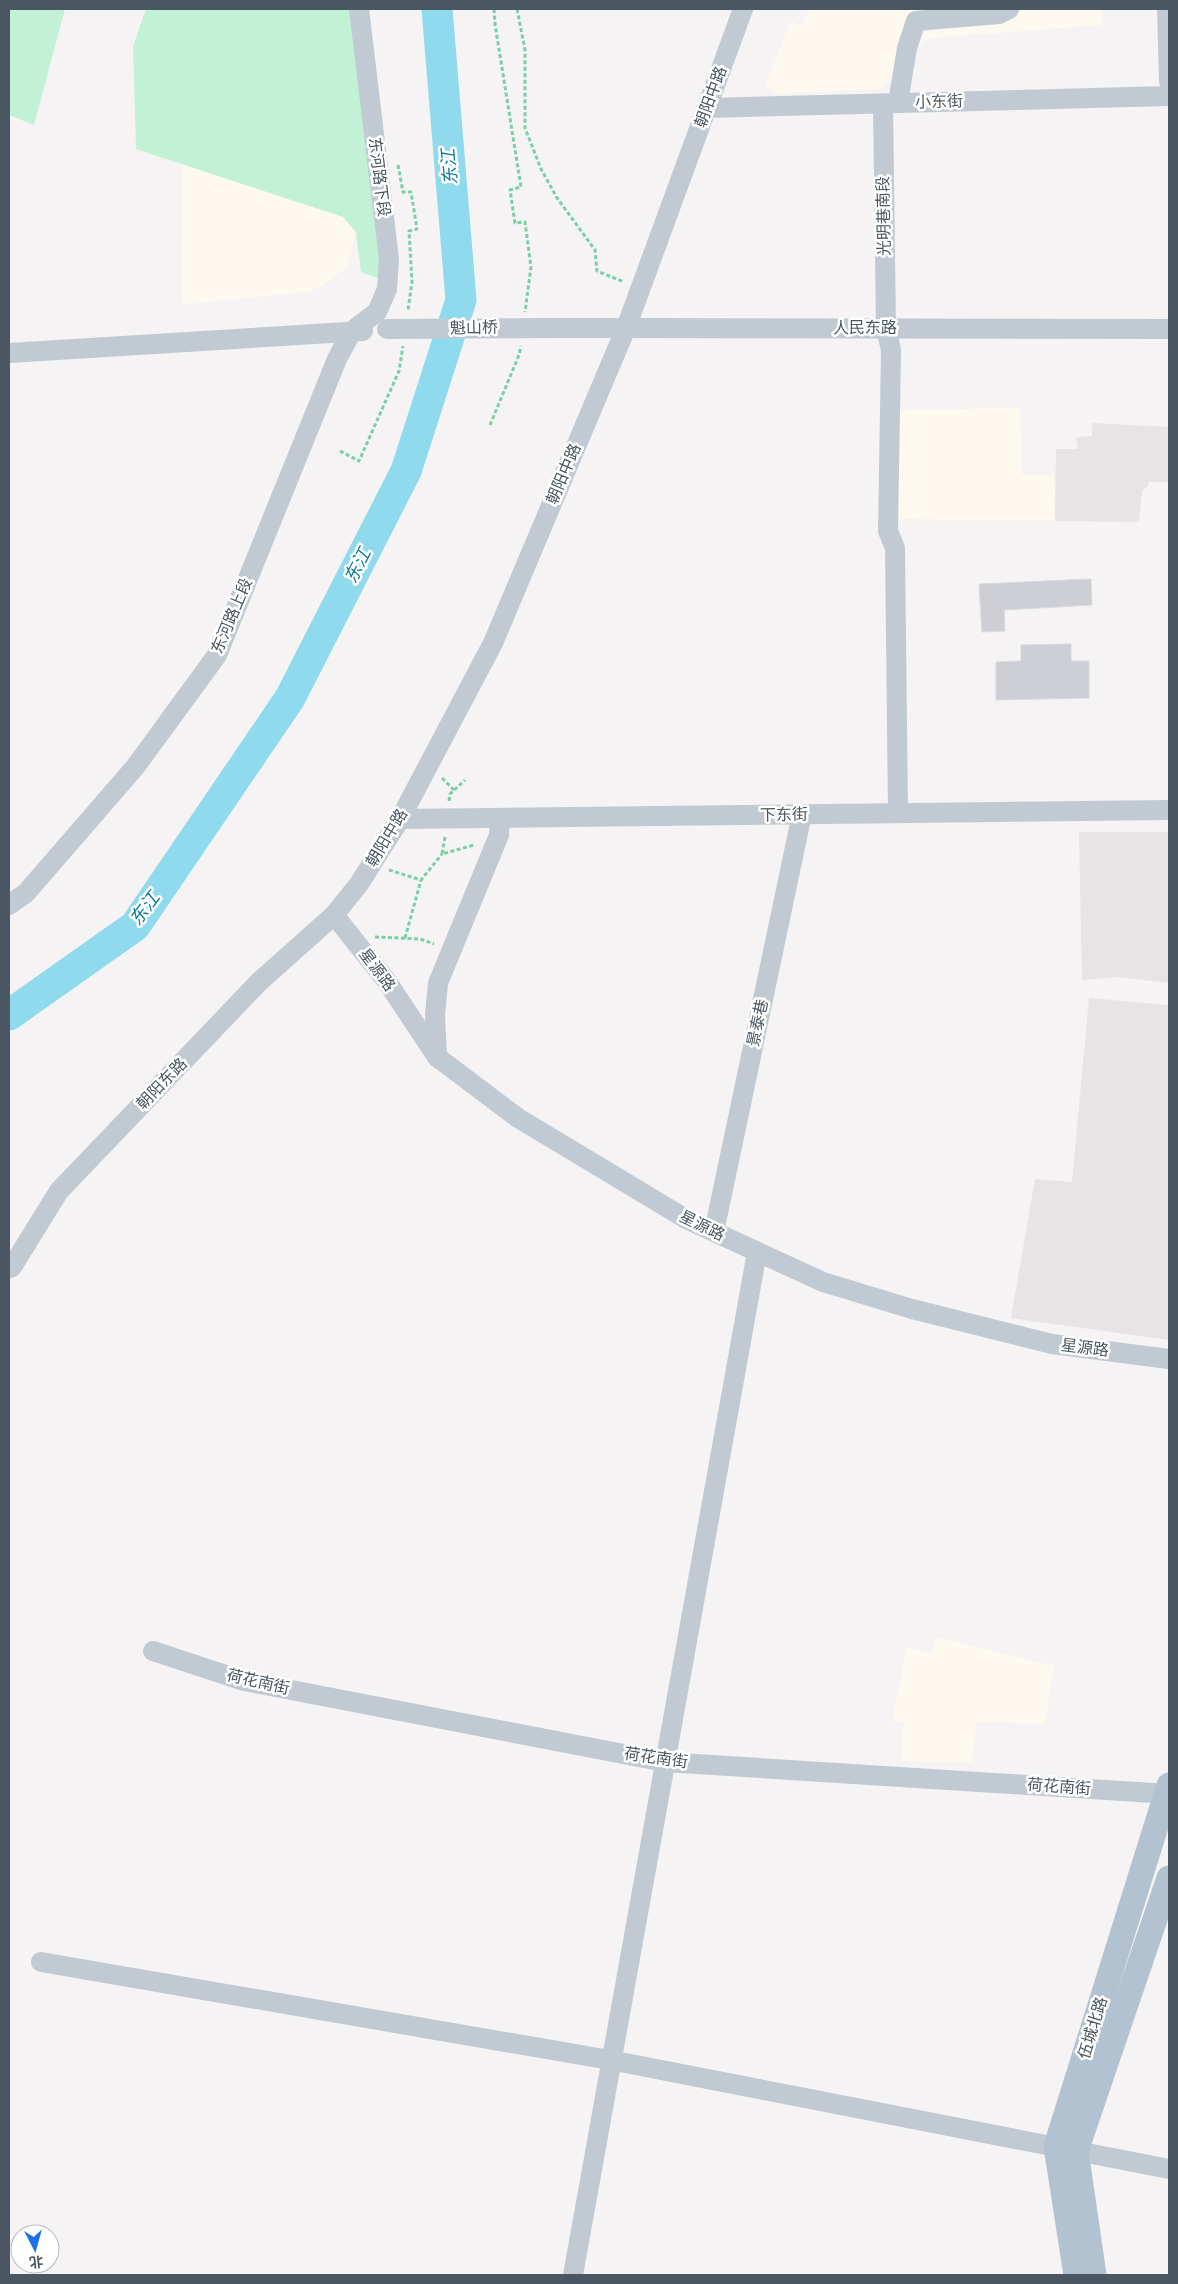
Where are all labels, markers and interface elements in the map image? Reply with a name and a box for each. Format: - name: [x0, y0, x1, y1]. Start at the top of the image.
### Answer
- street label: 朝阳中路: [690, 63, 732, 131]
- street label: 小东街: [915, 90, 963, 114]
- street label: 东河路下段: [363, 136, 395, 218]
- water label: 东江: [436, 146, 464, 186]
- street label: 光明巷南段: [872, 176, 896, 256]
- street label: 魁山桥: [450, 317, 498, 339]
- street label: 人民东路: [833, 317, 897, 339]
- street label: 朝阳中路: [541, 440, 587, 508]
- water label: 东江: [339, 543, 378, 588]
- street label: 东河路上段: [206, 575, 258, 657]
- street label: 下东街: [760, 804, 808, 826]
- street label: 朝阳中路: [361, 805, 413, 871]
- water label: 东江: [124, 886, 167, 931]
- street label: 星源路: [354, 944, 400, 996]
- street label: 景泰巷: [742, 997, 774, 1049]
- street label: 朝阳东路: [132, 1053, 192, 1115]
- street label: 星源路: [676, 1206, 728, 1246]
- street label: 星源路: [1060, 1334, 1110, 1362]
- street label: 荷花南街: [224, 1664, 292, 1700]
- street label: 荷花南街: [623, 1743, 689, 1773]
- street label: 荷花南街: [1026, 1774, 1092, 1800]
- street label: 伍城北路: [1073, 1994, 1113, 2062]
- north arrow: [10, 2224, 60, 2274]
- text: 北: [28, 2250, 44, 2272]

